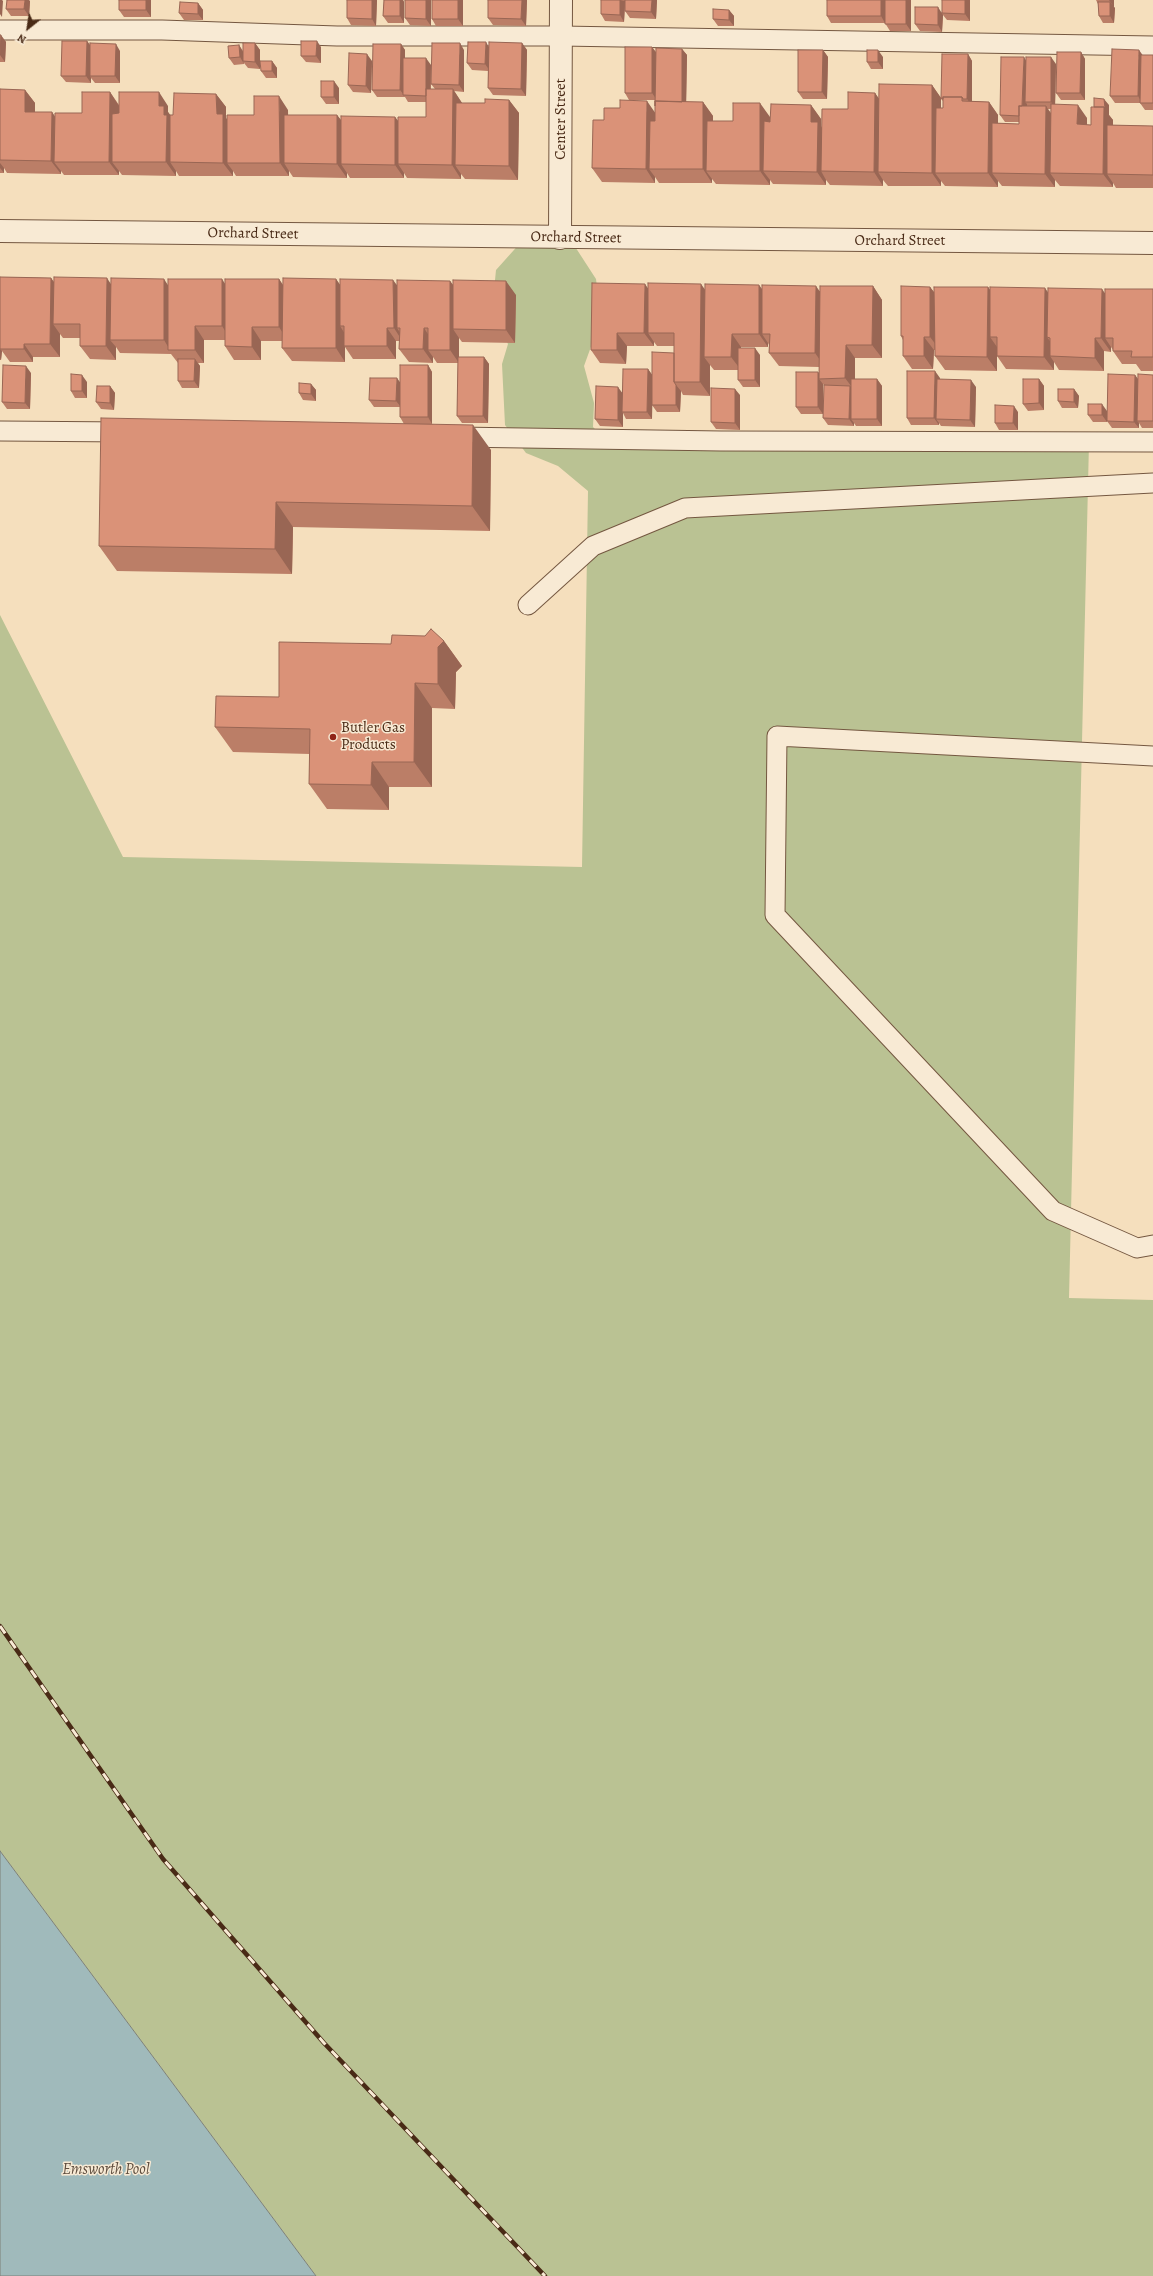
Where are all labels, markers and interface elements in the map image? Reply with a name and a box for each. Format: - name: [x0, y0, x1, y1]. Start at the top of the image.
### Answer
- north arrow: [8, 8, 48, 48]
- text: N: [15, 30, 29, 47]
- street label: Center Street: [552, 78, 570, 160]
- street label: Orchard Street: [207, 224, 299, 244]
- street label: Orchard Street: [530, 228, 622, 248]
- street label: Orchard Street: [855, 232, 945, 250]
- place label: Butler Gas Products: [341, 719, 405, 754]
- marker: Butler Gas Products: [328, 732, 338, 742]
- water label: Emsworth Pool: [62, 2160, 150, 2180]

